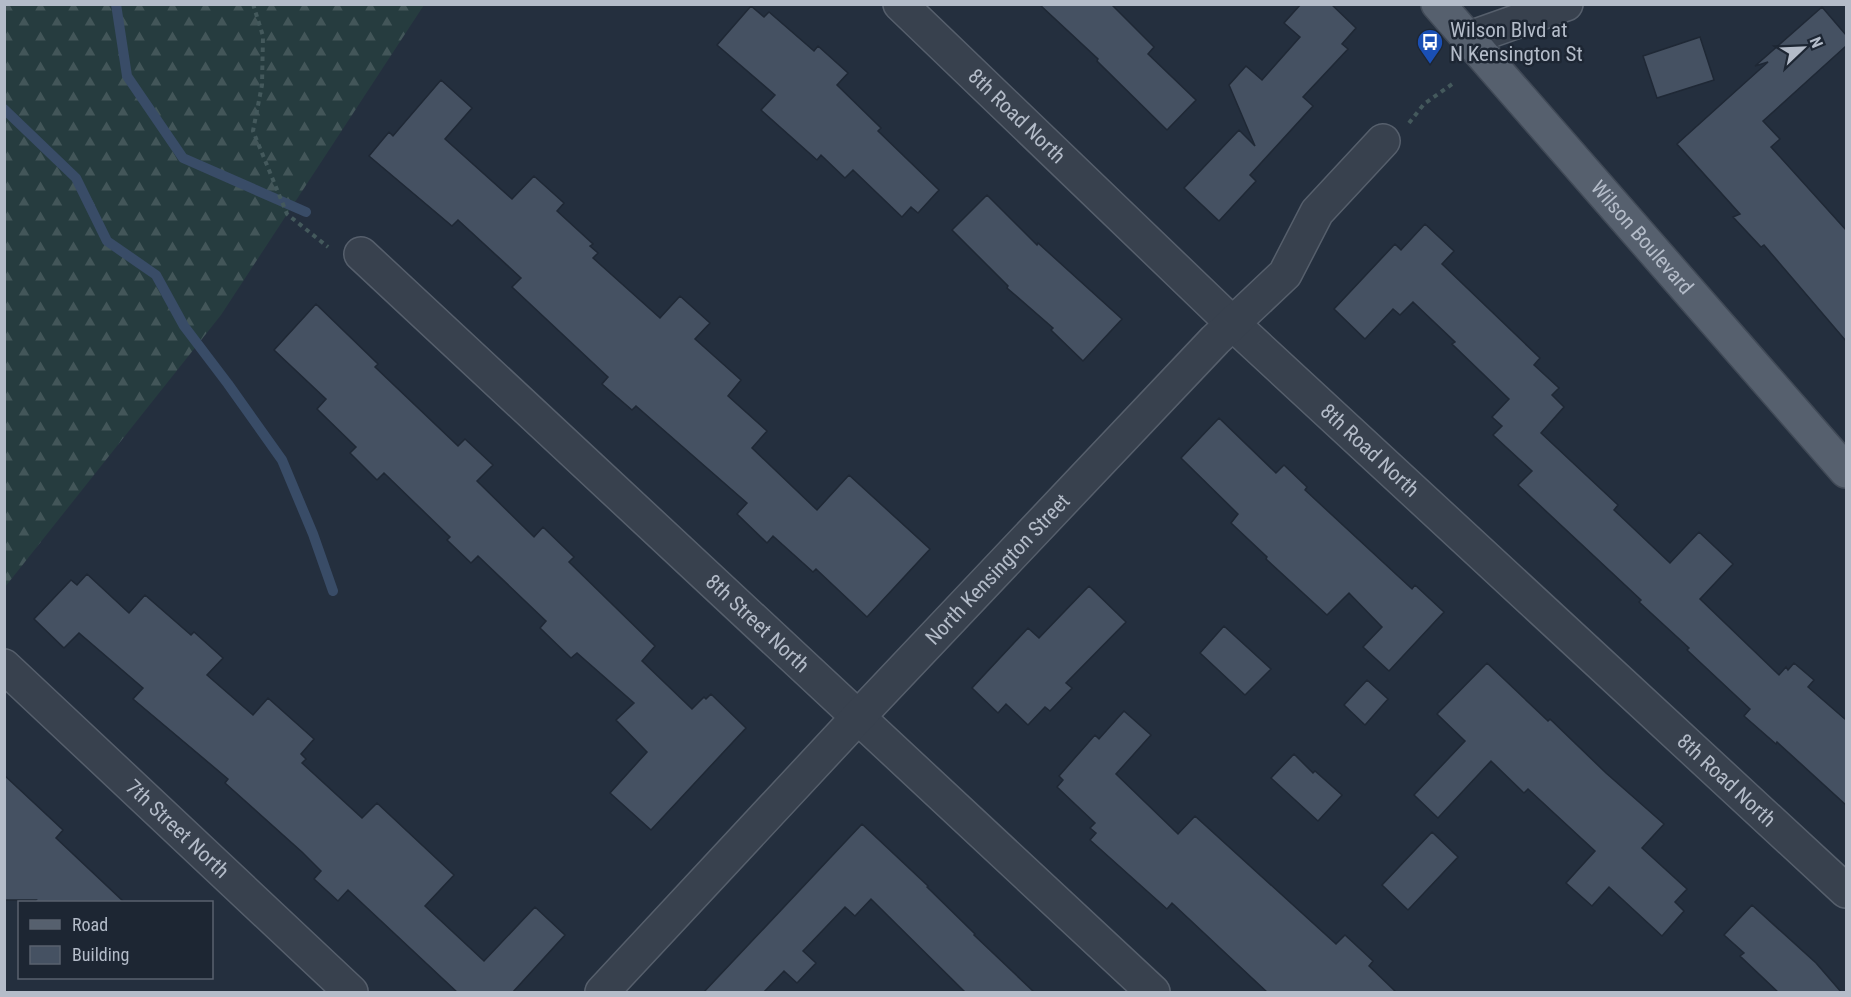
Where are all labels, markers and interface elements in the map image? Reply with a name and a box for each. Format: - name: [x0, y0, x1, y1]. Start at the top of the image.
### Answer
- place label: Wilson Blvd at N Kensington St: [1450, 18, 1583, 66]
- north arrow: [1773, 18, 1833, 78]
- bus stop icon: Wilson Blvd at N Kensington St: [1415, 27, 1445, 65]
- text: N: [1806, 34, 1827, 51]
- street label: 8th Road North: [963, 64, 1070, 168]
- street label: Wilson Boulevard: [1586, 176, 1698, 299]
- street label: 8th Road North: [1316, 399, 1424, 502]
- street label: North Kensington Street: [921, 489, 1075, 650]
- street label: 8th Street North: [701, 570, 814, 677]
- street label: 8th Road North: [1672, 729, 1781, 832]
- street label: 7th Street North: [121, 775, 234, 883]
- legend: [18, 901, 213, 979]
- text: Road: [72, 914, 108, 935]
- text: Building: [72, 944, 129, 965]

